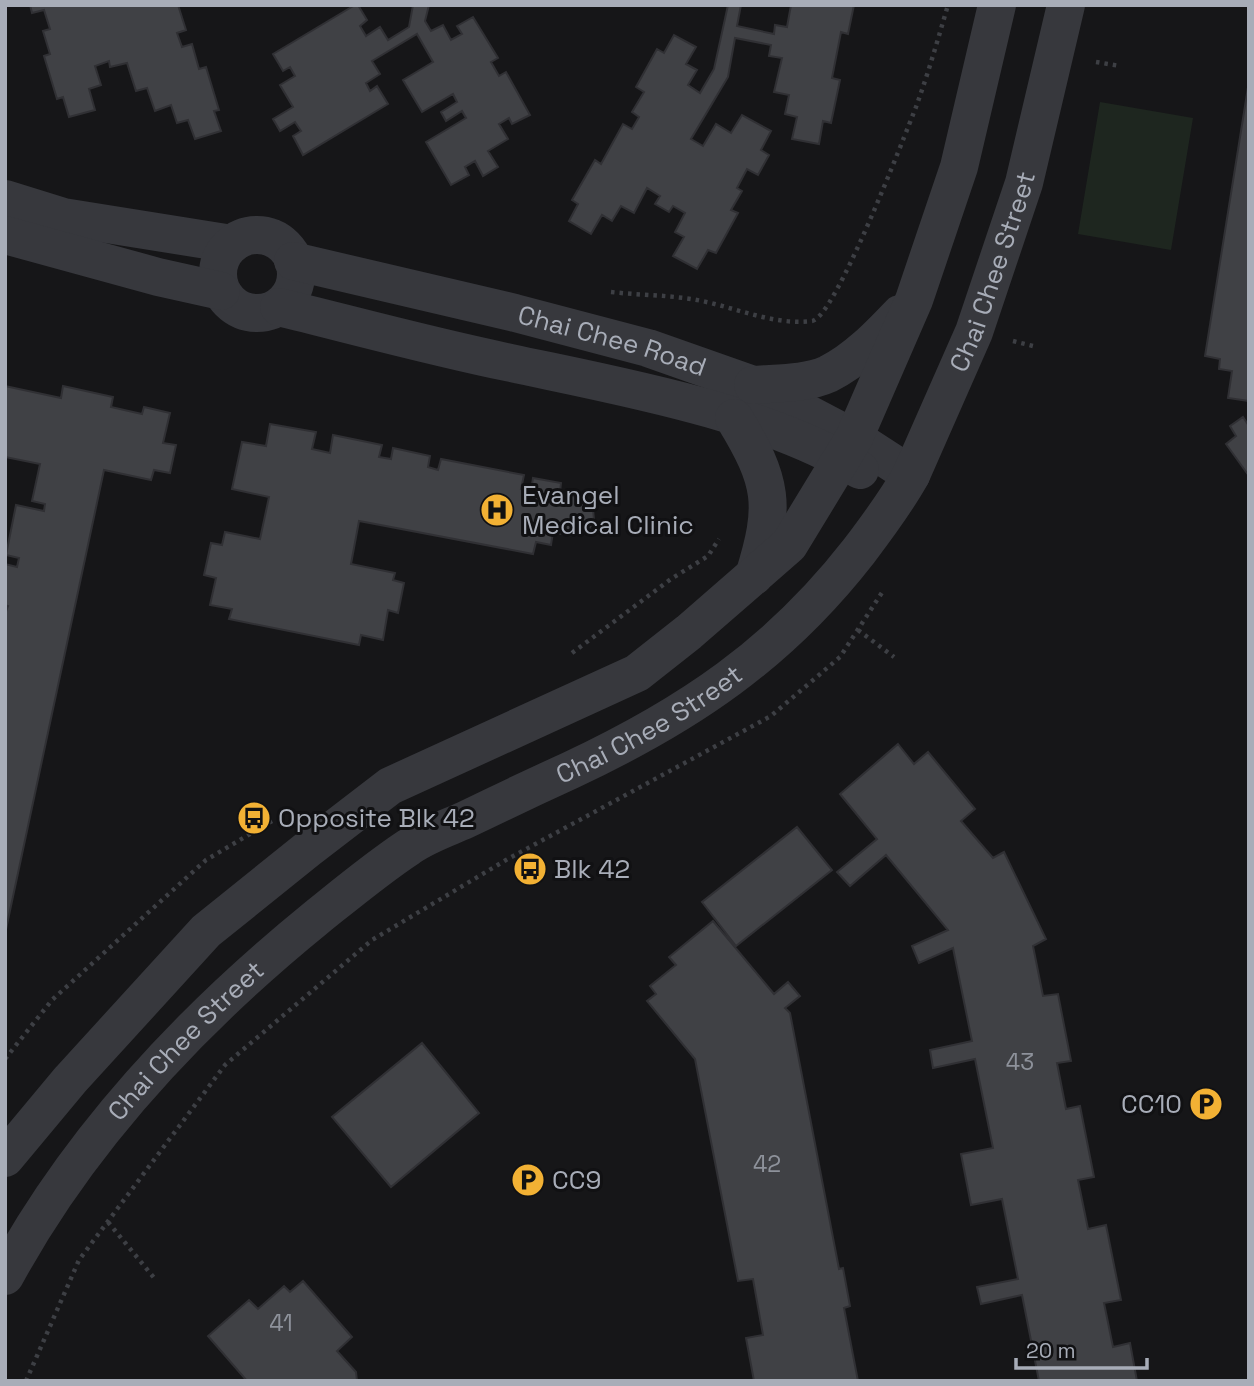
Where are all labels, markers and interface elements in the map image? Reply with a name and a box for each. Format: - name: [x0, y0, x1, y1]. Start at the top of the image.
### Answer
- street label: Chai Chee Street: [942, 168, 1043, 377]
- street label: Chai Chee Road: [514, 297, 711, 384]
- place label: Evangel Medical Clinic: [522, 478, 694, 542]
- hospital icon: Evangel Medical Clinic: [478, 491, 516, 529]
- street label: Chai Chee Street: [550, 657, 749, 792]
- bus stop icon: Opposite Blk 42: [235, 799, 273, 837]
- place label: Opposite Blk 42: [278, 801, 475, 835]
- bus stop icon: Blk 42: [511, 850, 549, 888]
- place label: Blk 42: [554, 852, 630, 886]
- street label: Chai Chee Street: [100, 953, 271, 1128]
- house number: 43: [1006, 1047, 1034, 1077]
- parking icon: CC10: [1187, 1085, 1225, 1123]
- place label: CC10: [1121, 1087, 1182, 1121]
- house number: 42: [753, 1149, 781, 1179]
- parking icon: CC9: [509, 1161, 547, 1199]
- place label: CC9: [552, 1163, 601, 1197]
- house number: 41: [269, 1308, 293, 1338]
- scale bar: [1016, 1326, 1147, 1370]
- text: 20 m: [1026, 1337, 1076, 1364]

